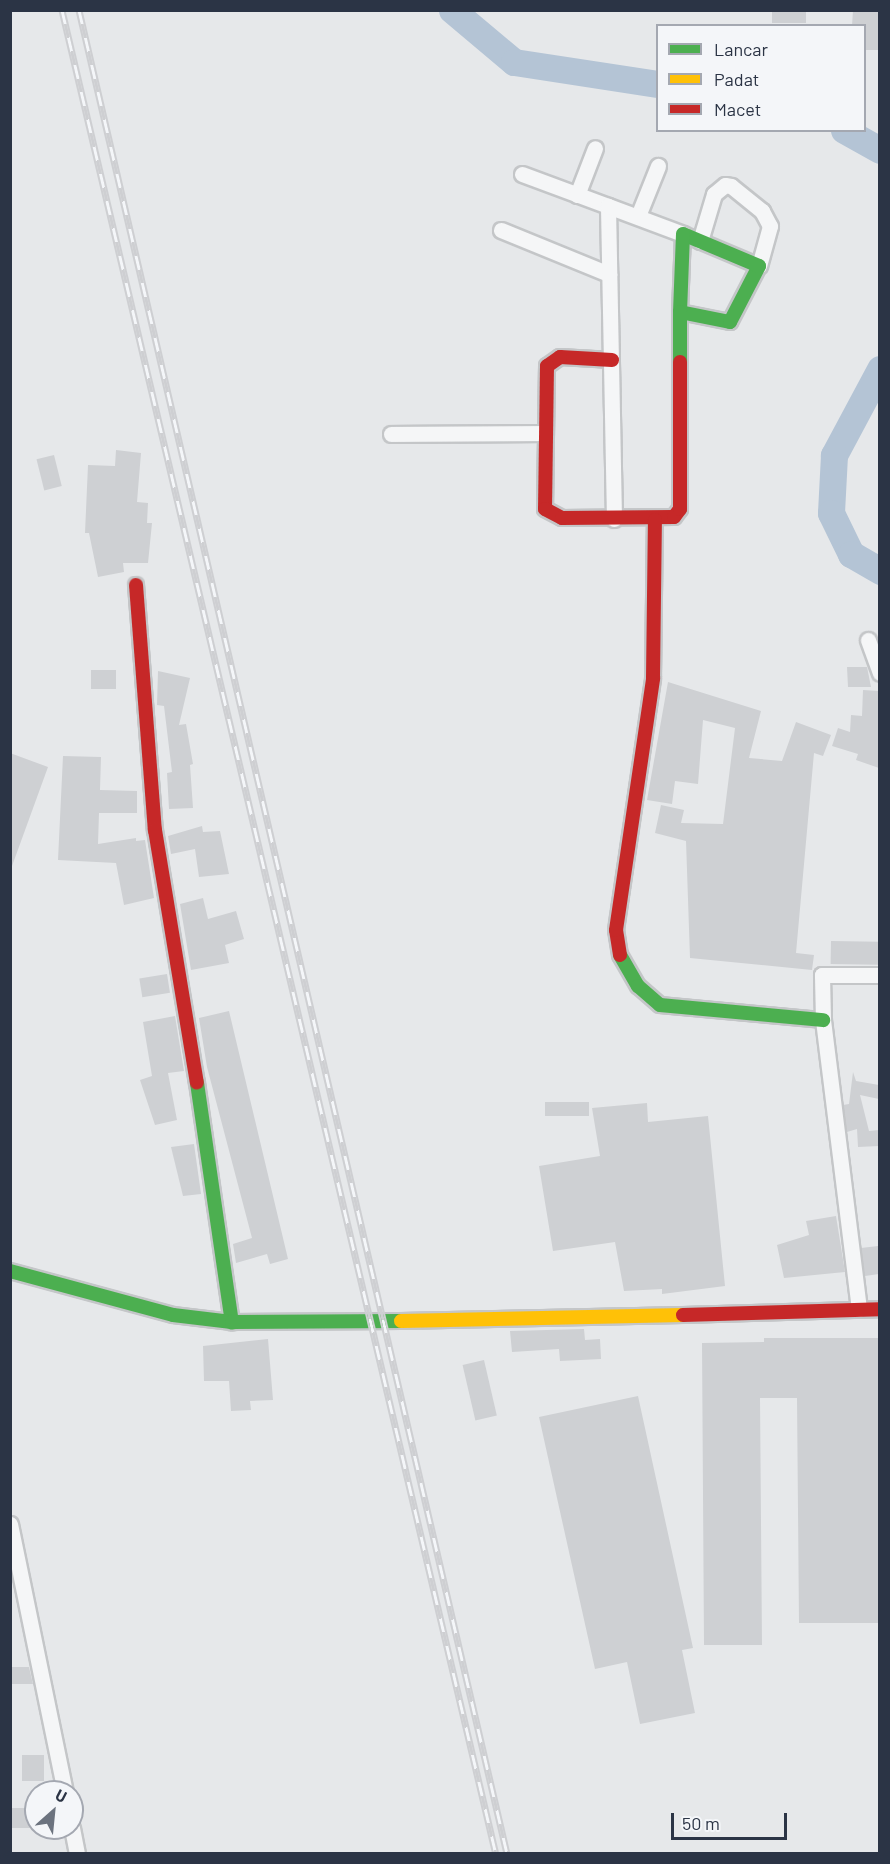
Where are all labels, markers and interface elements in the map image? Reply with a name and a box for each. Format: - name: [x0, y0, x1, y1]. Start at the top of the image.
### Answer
- legend: [656, 24, 866, 132]
- text: Lancar: [714, 38, 768, 60]
- text: Padat: [714, 68, 759, 90]
- text: Macet: [714, 98, 761, 120]
- north arrow: [24, 1780, 84, 1840]
- text: U: [53, 1785, 70, 1806]
- scale bar: [674, 1801, 790, 1839]
- text: 50 m: [682, 1812, 720, 1834]

